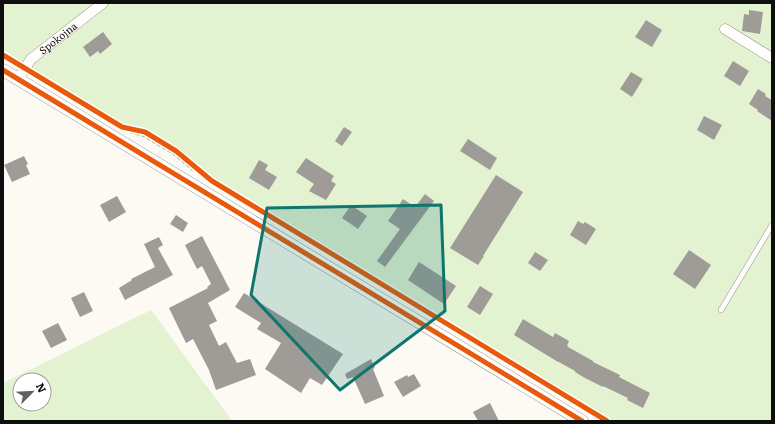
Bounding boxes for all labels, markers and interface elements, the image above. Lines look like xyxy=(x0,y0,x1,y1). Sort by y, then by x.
street label: Spokojna xyxy=(35,18,80,57)
north arrow xyxy=(12,372,52,412)
text: N xyxy=(33,380,51,395)

